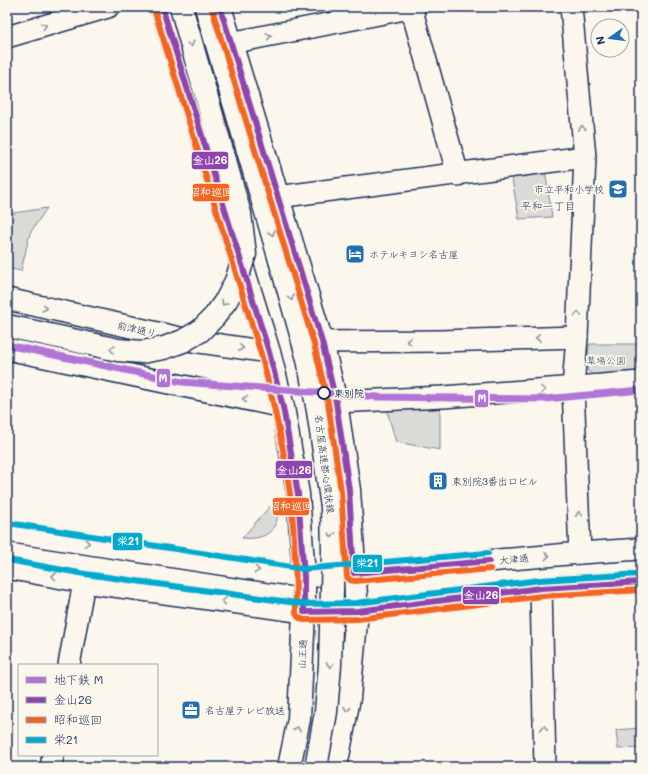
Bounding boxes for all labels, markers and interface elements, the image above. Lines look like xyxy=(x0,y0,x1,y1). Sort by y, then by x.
north arrow xyxy=(590,18,630,58)
one-way arrow xyxy=(41,22,48,31)
one-way arrow xyxy=(265,32,272,40)
text: N xyxy=(592,35,608,46)
one-way arrow xyxy=(187,41,195,48)
one-way arrow xyxy=(578,125,587,131)
line badge: 金山26 xyxy=(191,151,229,170)
text: 金山26 xyxy=(193,152,228,167)
school or university icon: 市立平和小学校 xyxy=(607,178,629,200)
place label: 市立平和小学校 xyxy=(534,182,604,196)
line badge: 昭和巡回 xyxy=(192,183,230,202)
text: 昭和巡回 xyxy=(189,184,233,199)
district label: 平和一丁目 xyxy=(521,198,576,213)
one-way arrow xyxy=(267,229,276,236)
hotel icon: ホテルキヨシ名古屋 xyxy=(344,243,366,265)
place label: ホテルキヨシ名古屋 xyxy=(369,247,459,261)
one-way arrow xyxy=(286,294,295,301)
one-way arrow xyxy=(221,299,229,306)
one-way arrow xyxy=(42,303,48,311)
one-way arrow xyxy=(574,311,583,317)
street label: 前津通り xyxy=(116,318,158,340)
one-way arrow xyxy=(535,334,541,342)
one-way arrow xyxy=(406,337,412,346)
one-way arrow xyxy=(238,343,244,352)
one-way arrow xyxy=(109,345,115,353)
park label: 葉場公園 xyxy=(586,353,626,367)
line badge: M xyxy=(156,368,171,388)
text: M xyxy=(159,370,168,385)
marker: 東別院 xyxy=(317,386,331,400)
place label: 東別院 xyxy=(334,386,364,400)
one-way arrow xyxy=(539,386,546,395)
line badge: M xyxy=(474,389,489,408)
text: M xyxy=(478,390,487,405)
one-way arrow xyxy=(242,396,248,404)
street label: 名古屋高速都心環状線 xyxy=(312,414,338,514)
line badge: 金山26 xyxy=(275,460,313,479)
text: 金山26 xyxy=(277,462,312,477)
building icon: 東別院3番出口ビル xyxy=(427,470,449,492)
place label: 東別院3番出口ビル xyxy=(452,474,538,488)
line badge: 昭和巡回 xyxy=(272,497,310,516)
text: 昭和巡回 xyxy=(269,498,313,513)
one-way arrow xyxy=(574,511,583,517)
line badge: 栄21 xyxy=(112,532,143,551)
one-way arrow xyxy=(328,532,337,538)
text: 栄21 xyxy=(117,533,139,548)
one-way arrow xyxy=(84,538,90,547)
street label: 大津通 xyxy=(498,551,530,567)
one-way arrow xyxy=(544,551,550,560)
line badge: 栄21 xyxy=(352,554,383,573)
text: 栄21 xyxy=(356,555,378,570)
one-way arrow xyxy=(254,565,260,574)
one-way arrow xyxy=(51,573,57,581)
line badge: 金山26 xyxy=(462,586,500,605)
text: 金山26 xyxy=(464,587,499,602)
one-way arrow xyxy=(221,597,227,606)
street label: 山王通 xyxy=(294,639,310,669)
one-way arrow xyxy=(325,662,334,668)
legend xyxy=(18,664,158,756)
text: 地下鉄 M xyxy=(54,671,103,687)
text: 金山26 xyxy=(54,691,92,707)
office icon: 名古屋テレビ放送 xyxy=(180,699,202,721)
place label: 名古屋テレビ放送 xyxy=(205,703,285,717)
one-way arrow xyxy=(344,706,352,712)
text: 昭和巡回 xyxy=(54,711,102,727)
one-way arrow xyxy=(540,725,549,731)
one-way arrow xyxy=(292,726,301,732)
text: 栄21 xyxy=(54,731,78,747)

